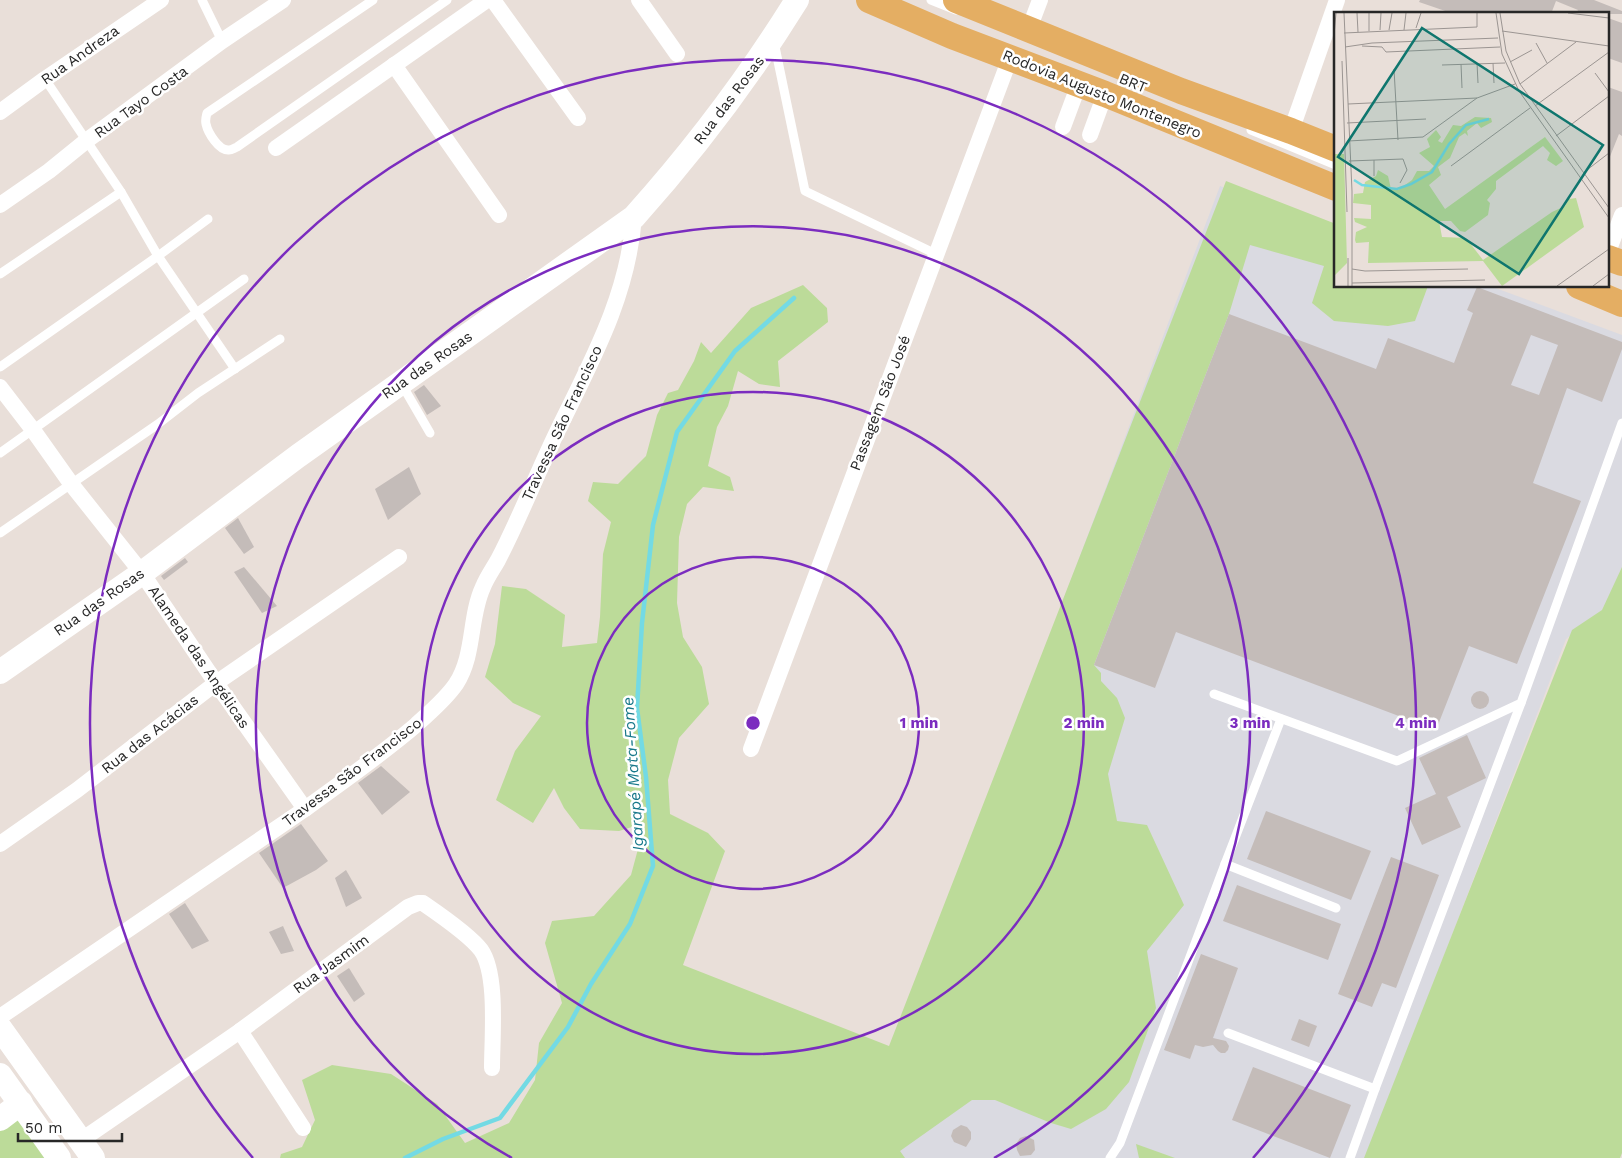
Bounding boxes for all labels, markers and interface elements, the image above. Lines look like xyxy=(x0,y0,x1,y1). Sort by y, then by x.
inset map xyxy=(1334,12,1610,288)
street label: Rua Andreza xyxy=(37,21,123,89)
street label: Rodovia Augusto Montenegro xyxy=(1000,46,1204,142)
street label: Rua das Rosas xyxy=(690,52,768,148)
street label: Rua Tayo Costa xyxy=(91,62,192,142)
street label: BRT xyxy=(1116,69,1150,97)
street label: Rua das Rosas xyxy=(378,327,476,403)
street label: Passagem São José xyxy=(846,333,914,473)
street label: Travessa São Francisco xyxy=(518,342,606,504)
street label: Rua das Rosas xyxy=(50,564,148,640)
street label: Alameda das Angélicas xyxy=(145,582,254,732)
street label: Rua das Acácias xyxy=(98,691,202,777)
water label: Igarapé Mata-Fome xyxy=(618,696,648,852)
street label: Travessa São Francisco xyxy=(279,714,425,830)
centre of rings xyxy=(744,714,762,732)
text: 1 min xyxy=(900,714,938,732)
text: 2 min xyxy=(1063,714,1105,732)
text: 3 min xyxy=(1230,714,1270,732)
text: 4 min xyxy=(1395,714,1437,732)
street label: Rua Jasmim xyxy=(290,931,372,997)
scale bar xyxy=(18,1110,121,1142)
text: 50 m xyxy=(25,1119,62,1137)

